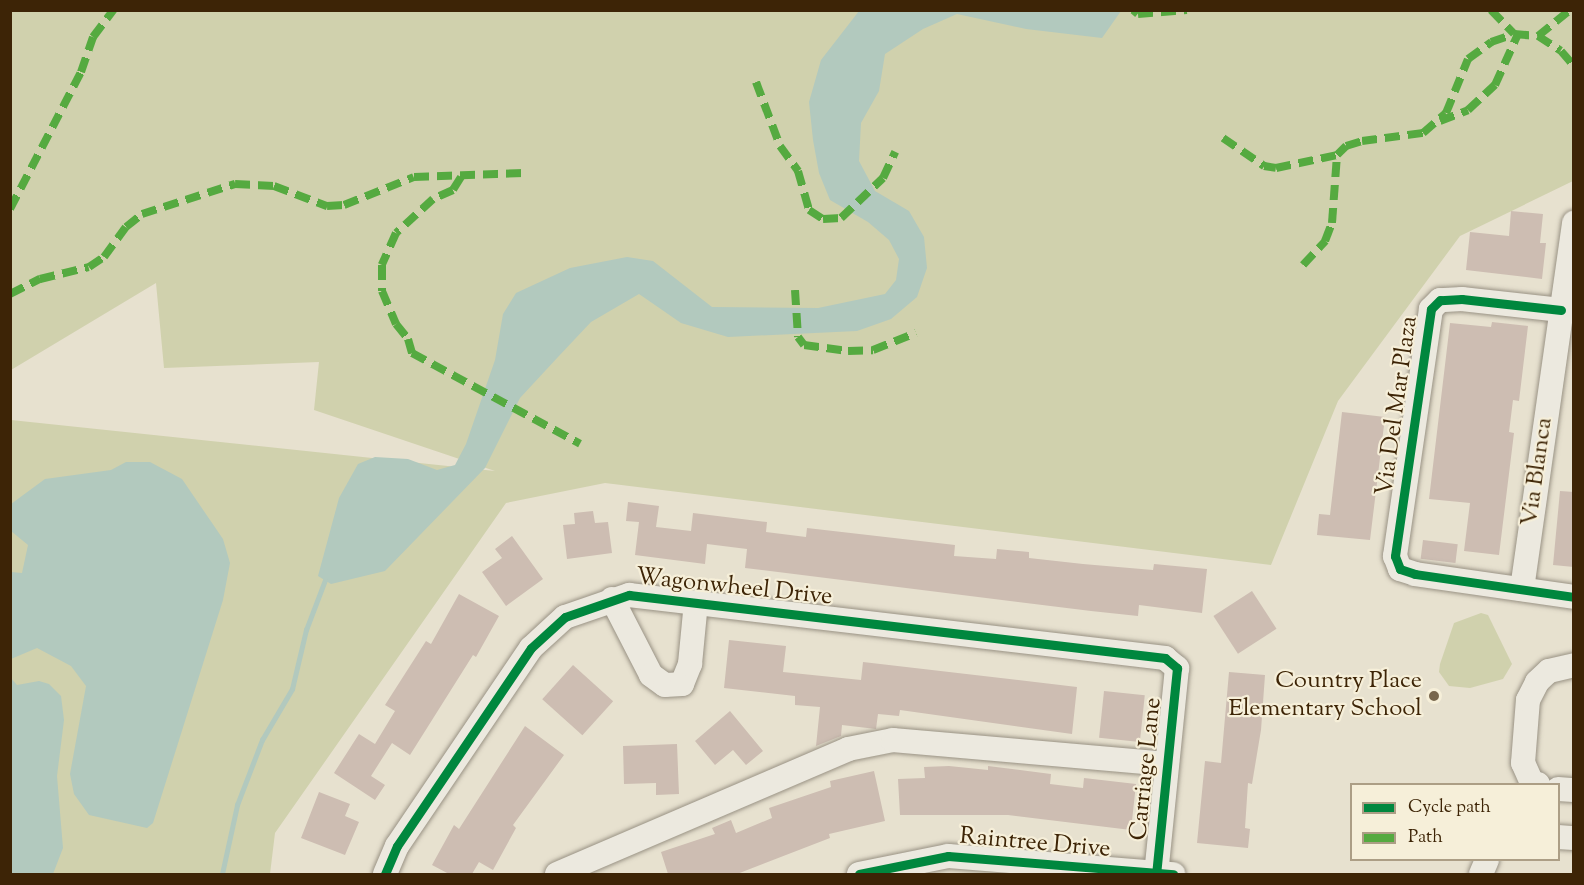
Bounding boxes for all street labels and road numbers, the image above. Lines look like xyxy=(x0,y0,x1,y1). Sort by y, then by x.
street label: Via Del Mar Plaza xyxy=(1371,314,1425,498)
street label: Via Blanca xyxy=(1516,416,1560,528)
street label: Wagonwheel Drive xyxy=(634,563,834,613)
street label: Carriage Lane xyxy=(1125,696,1169,842)
street label: Raintree Drive xyxy=(958,823,1112,865)

